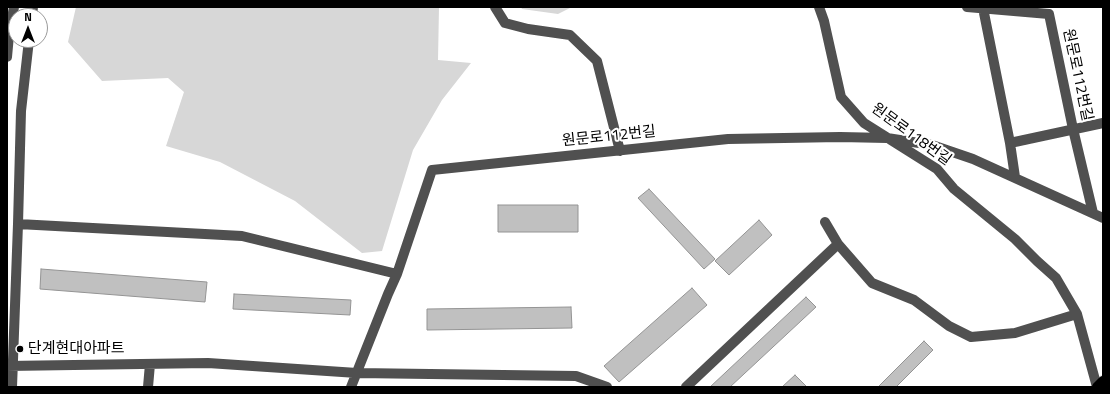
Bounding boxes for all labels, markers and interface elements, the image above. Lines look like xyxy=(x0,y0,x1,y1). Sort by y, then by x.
north arrow xyxy=(8,8,48,48)
text: N xyxy=(24,9,32,25)
street label: 원문로112번길 xyxy=(1058,27,1096,123)
street label: 원문로118번길 xyxy=(868,100,954,170)
street label: 원문로112번길 xyxy=(561,123,657,151)
place label: 단계현대아파트 xyxy=(28,340,125,358)
marker: 단계현대아파트 xyxy=(15,344,25,354)

